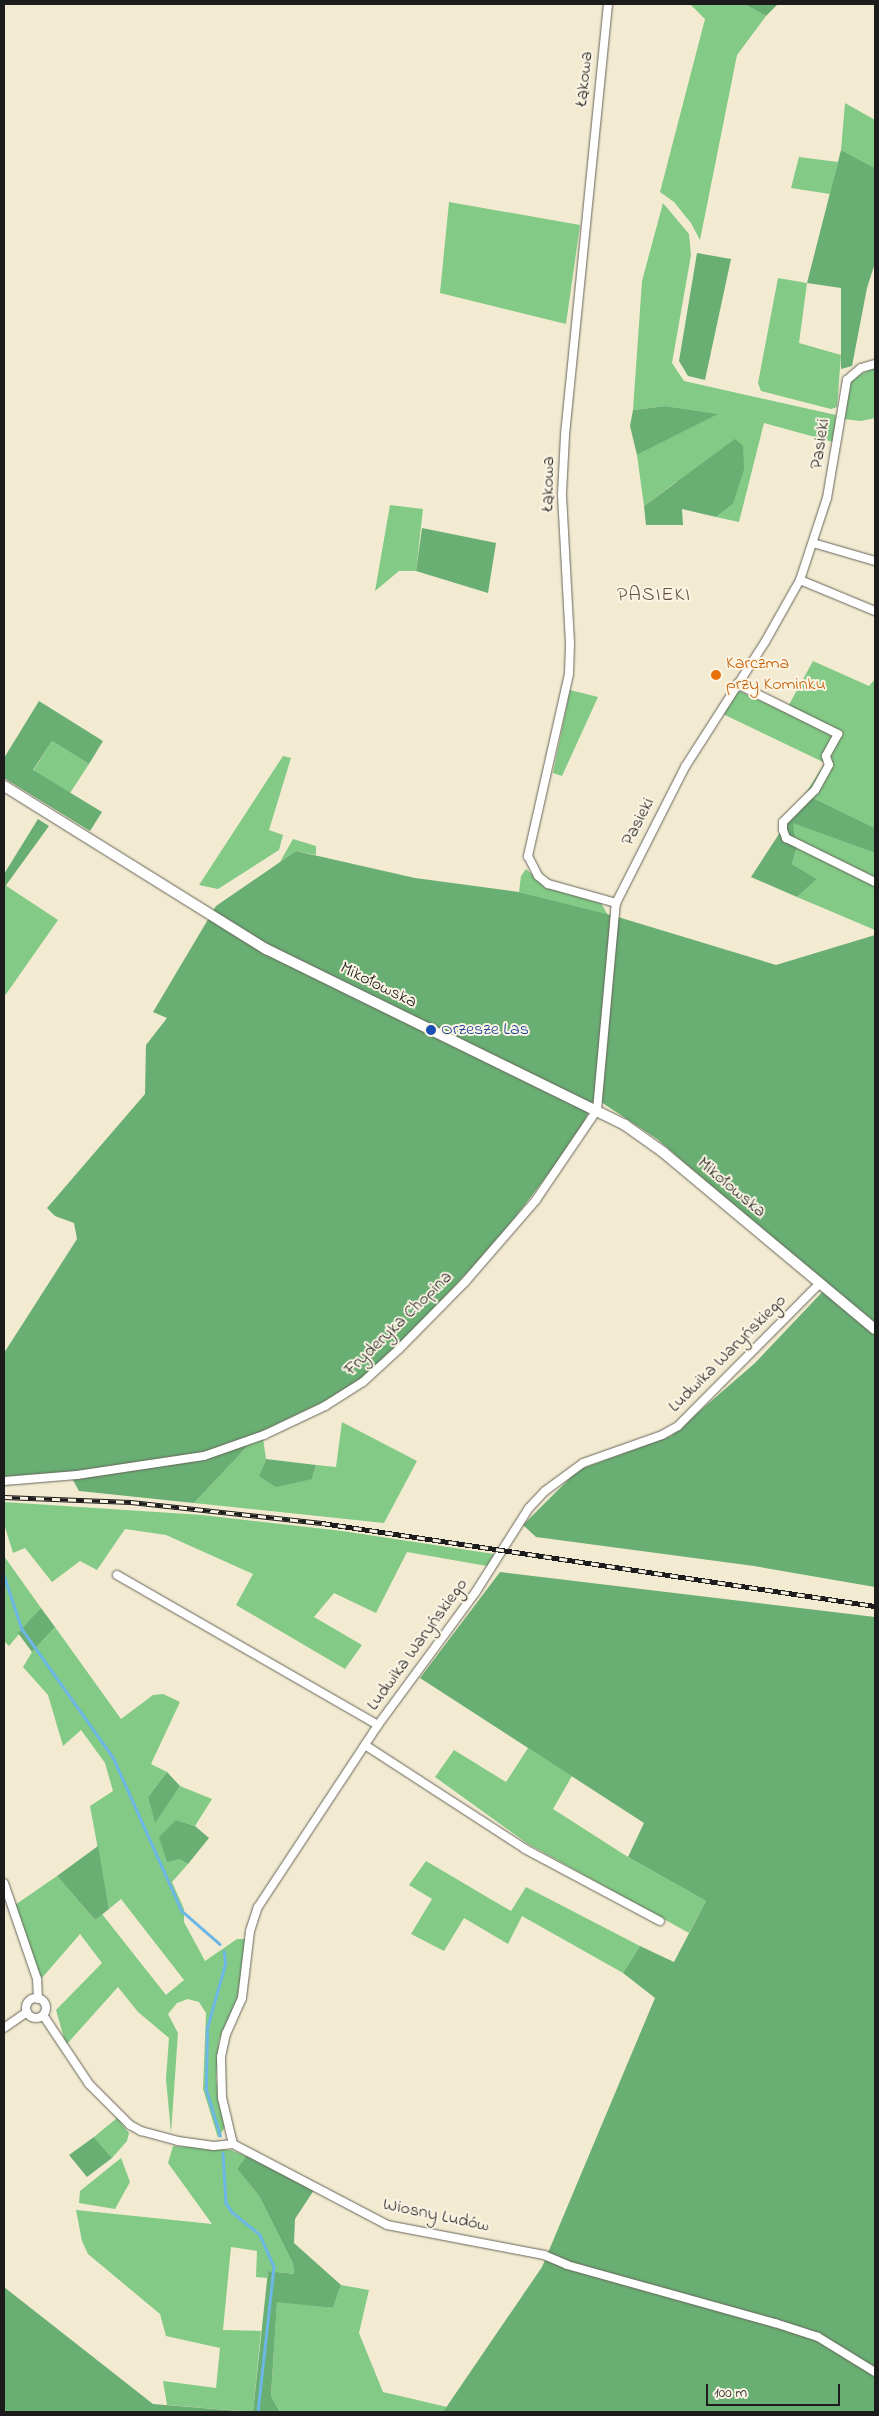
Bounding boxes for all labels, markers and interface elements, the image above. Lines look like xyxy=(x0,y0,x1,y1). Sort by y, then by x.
street label: Łąkowa xyxy=(571,50,599,108)
street label: Pasieki xyxy=(807,417,835,471)
street label: Łąkowa xyxy=(538,456,560,512)
district label: PASIEKI xyxy=(616,583,692,607)
place label: Karczma przy Kominku xyxy=(726,654,826,696)
marker: Karczma przy Kominku xyxy=(710,669,722,681)
street label: Pasieki xyxy=(618,795,660,849)
street label: Mikołowska xyxy=(336,958,420,1014)
place label: Orzesze Las xyxy=(441,1019,529,1041)
marker: Orzesze Las xyxy=(425,1024,437,1036)
street label: Mikołowska xyxy=(692,1153,770,1223)
street label: Fryderyka Chopina xyxy=(341,1267,457,1381)
street label: Ludwika Waryńskiego xyxy=(664,1290,792,1418)
street label: Ludwika Waryńskiego xyxy=(363,1575,473,1715)
street label: Wiosny Ludów xyxy=(381,2194,491,2238)
scale bar xyxy=(709,2374,843,2406)
text: 100 m xyxy=(714,2382,747,2404)

